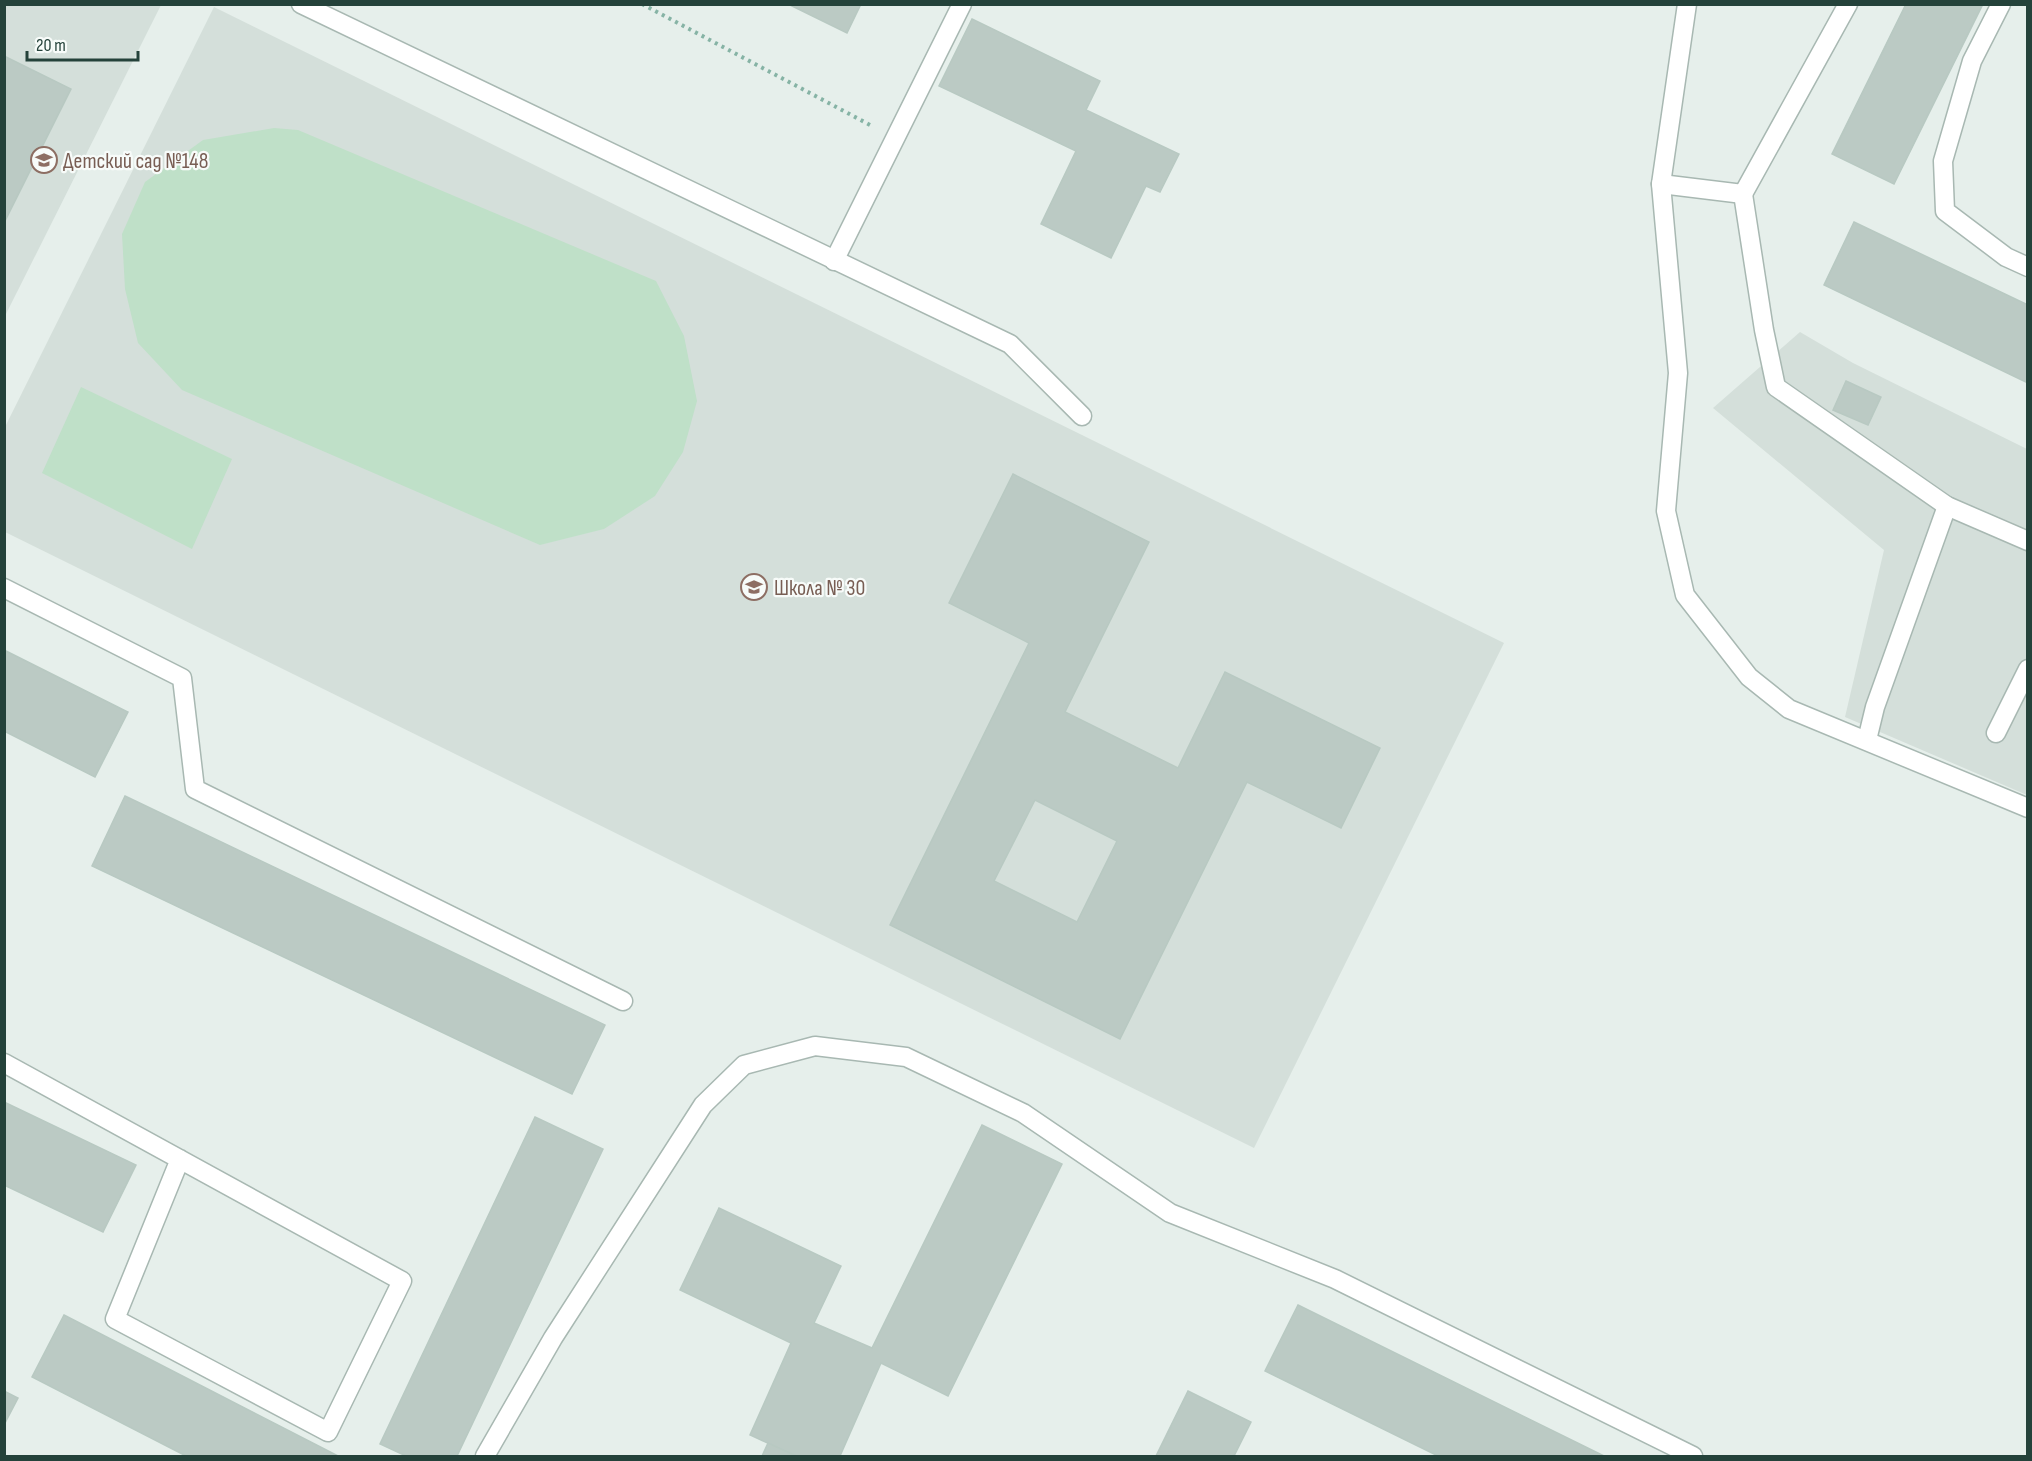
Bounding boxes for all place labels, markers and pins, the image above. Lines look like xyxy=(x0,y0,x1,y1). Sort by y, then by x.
school or university icon: Детский сад №148 xyxy=(29,145,59,175)
place label: Детский сад №148 xyxy=(63,148,208,175)
school or university icon: Школа № 30 xyxy=(739,572,769,602)
place label: Школа № 30 xyxy=(774,575,865,602)

